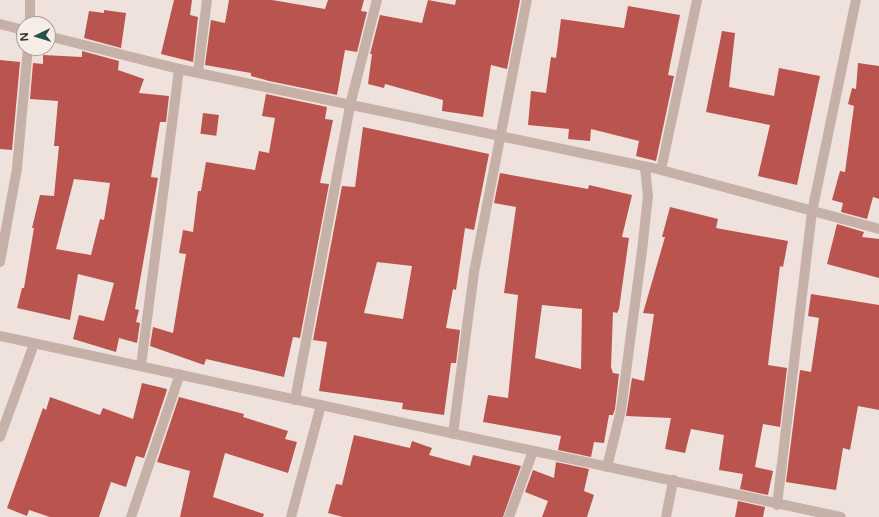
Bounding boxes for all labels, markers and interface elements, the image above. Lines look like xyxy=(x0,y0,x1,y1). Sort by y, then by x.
north arrow xyxy=(16,16,56,56)
text: N xyxy=(18,32,31,42)

